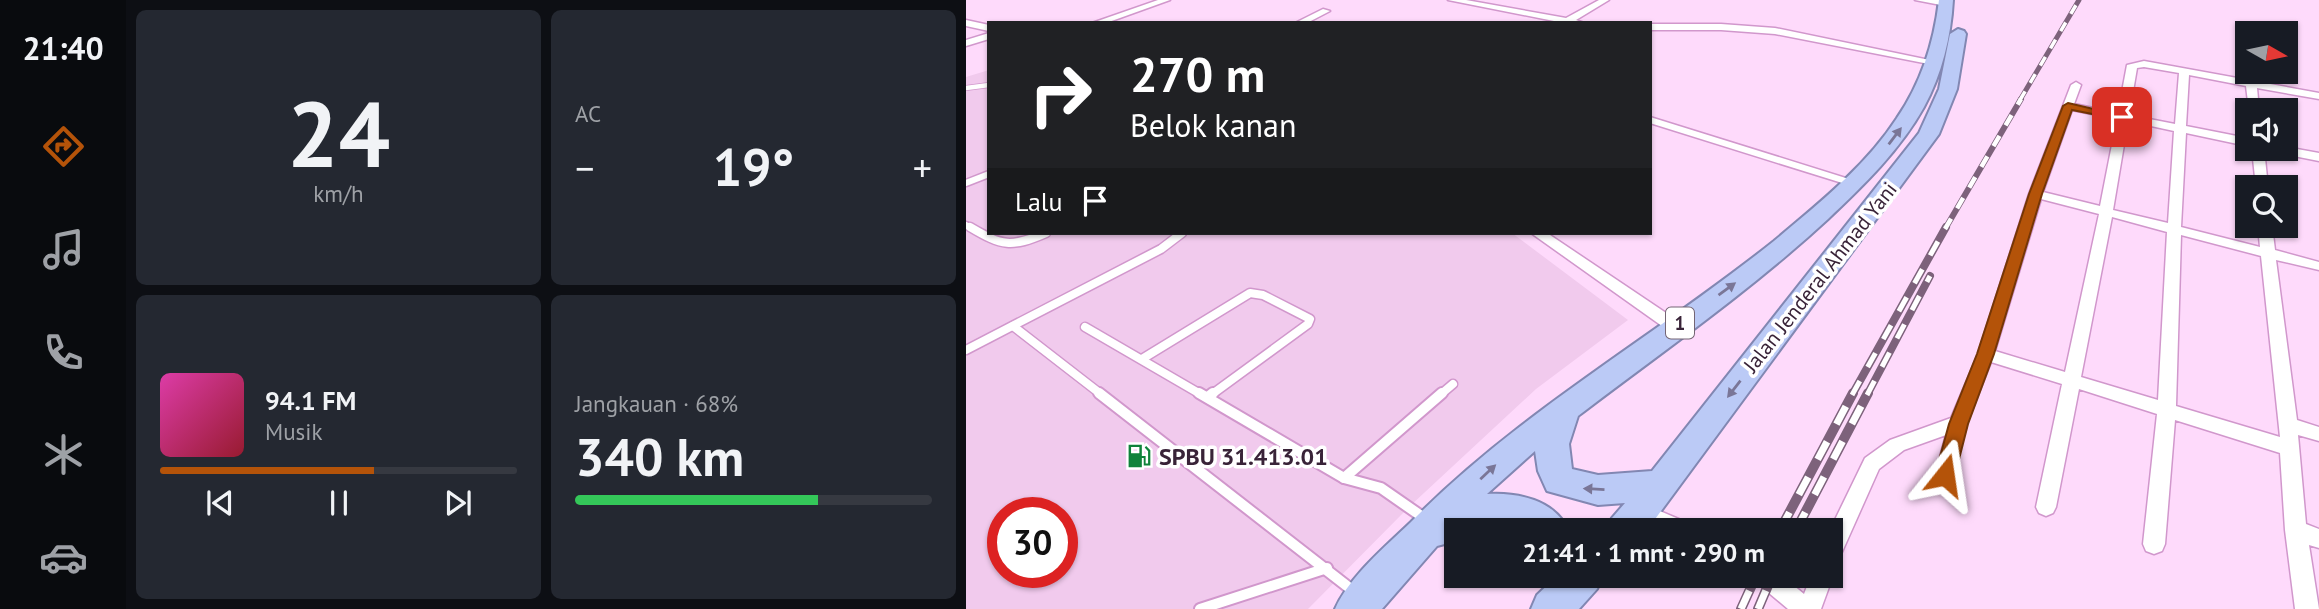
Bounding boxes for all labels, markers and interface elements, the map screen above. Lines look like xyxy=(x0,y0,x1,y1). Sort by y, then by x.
north arrow xyxy=(2235,21,2298,84)
map controls xyxy=(2235,21,2298,238)
text: 21:40 xyxy=(22,27,104,69)
text: 270 m xyxy=(1130,42,1265,106)
icon: right xyxy=(1015,49,1106,140)
text: 24 xyxy=(287,74,390,192)
pin xyxy=(2092,87,2152,147)
icon: arrive xyxy=(2103,98,2141,136)
button: sound xyxy=(2235,98,2298,161)
text: AC xyxy=(575,99,601,128)
text: Belok kanan xyxy=(1130,104,1296,146)
icon: directions xyxy=(39,122,88,171)
one-way arrow xyxy=(1887,127,1901,145)
text: 19° xyxy=(713,133,794,200)
text: − xyxy=(575,143,594,192)
text: + xyxy=(913,143,932,192)
button: search xyxy=(2235,175,2298,238)
street label: Jalan Jenderal Ahmad Yani xyxy=(1737,176,1903,378)
text: km/h xyxy=(313,179,364,208)
icon: arrive xyxy=(1076,182,1114,220)
text: Lalu xyxy=(1015,185,1062,218)
icon: music xyxy=(39,225,88,274)
one-way arrow xyxy=(1718,282,1736,296)
road number: 1 xyxy=(1666,308,1694,338)
icon: phone xyxy=(39,328,88,377)
one-way arrow xyxy=(1726,379,1741,397)
text: 94.1 FM xyxy=(265,384,356,417)
text: Jangkauan · 68% xyxy=(575,389,738,418)
text: Musik xyxy=(265,417,322,446)
text: 340 km xyxy=(575,423,744,490)
icon: climate xyxy=(39,430,88,479)
position arrow xyxy=(1908,438,1982,512)
place label: SPBU 31.413.01 xyxy=(1159,441,1328,472)
fuel station icon: SPBU 31.413.01 xyxy=(1125,442,1153,470)
one-way arrow xyxy=(1479,464,1496,480)
one-way arrow xyxy=(1583,483,1605,494)
icon: previous xyxy=(201,484,239,522)
icon: pause xyxy=(320,484,358,522)
icon: next xyxy=(439,484,477,522)
speed limit sign: 30 xyxy=(987,497,1078,588)
icon: car xyxy=(39,533,88,582)
text: 21:41 · 1 mnt · 290 m xyxy=(1522,536,1765,569)

